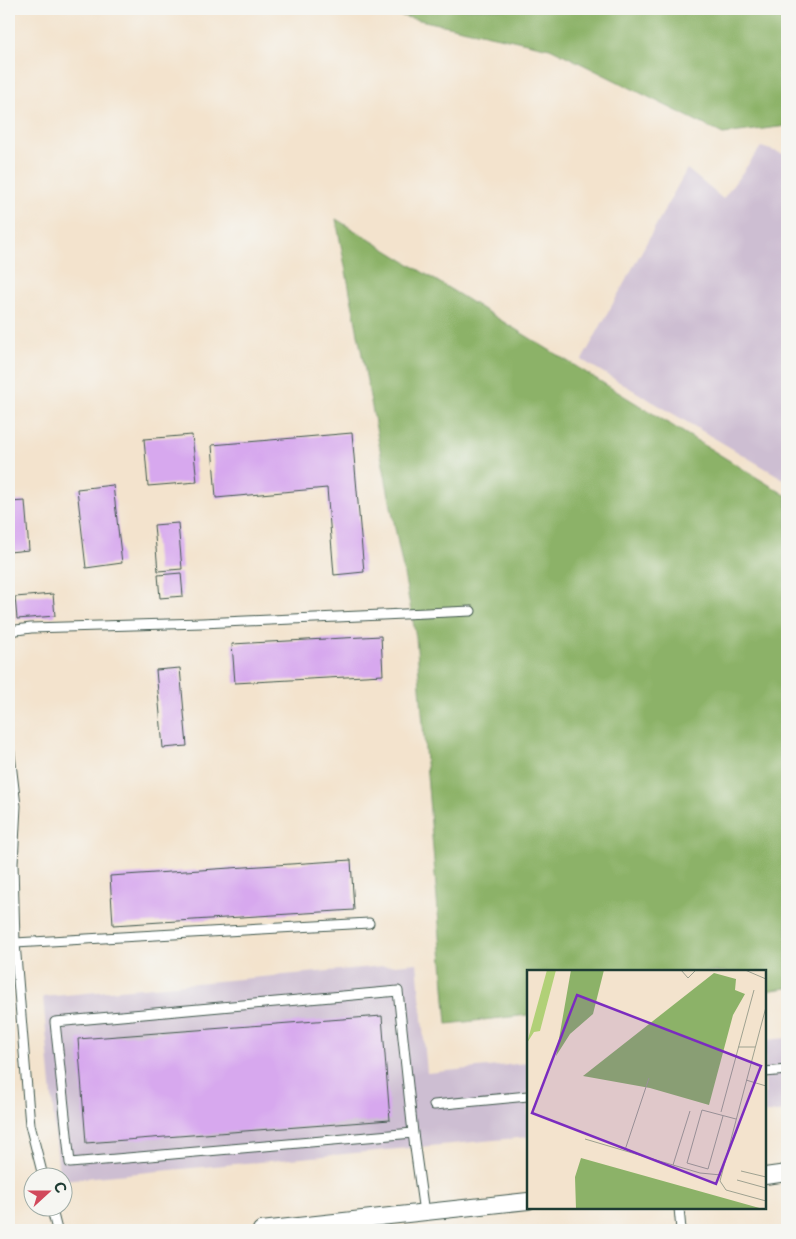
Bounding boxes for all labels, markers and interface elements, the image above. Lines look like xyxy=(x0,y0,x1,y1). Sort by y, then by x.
inset map xyxy=(527,970,766,1209)
north arrow xyxy=(22,1166,72,1216)
text: С xyxy=(49,1178,72,1196)

